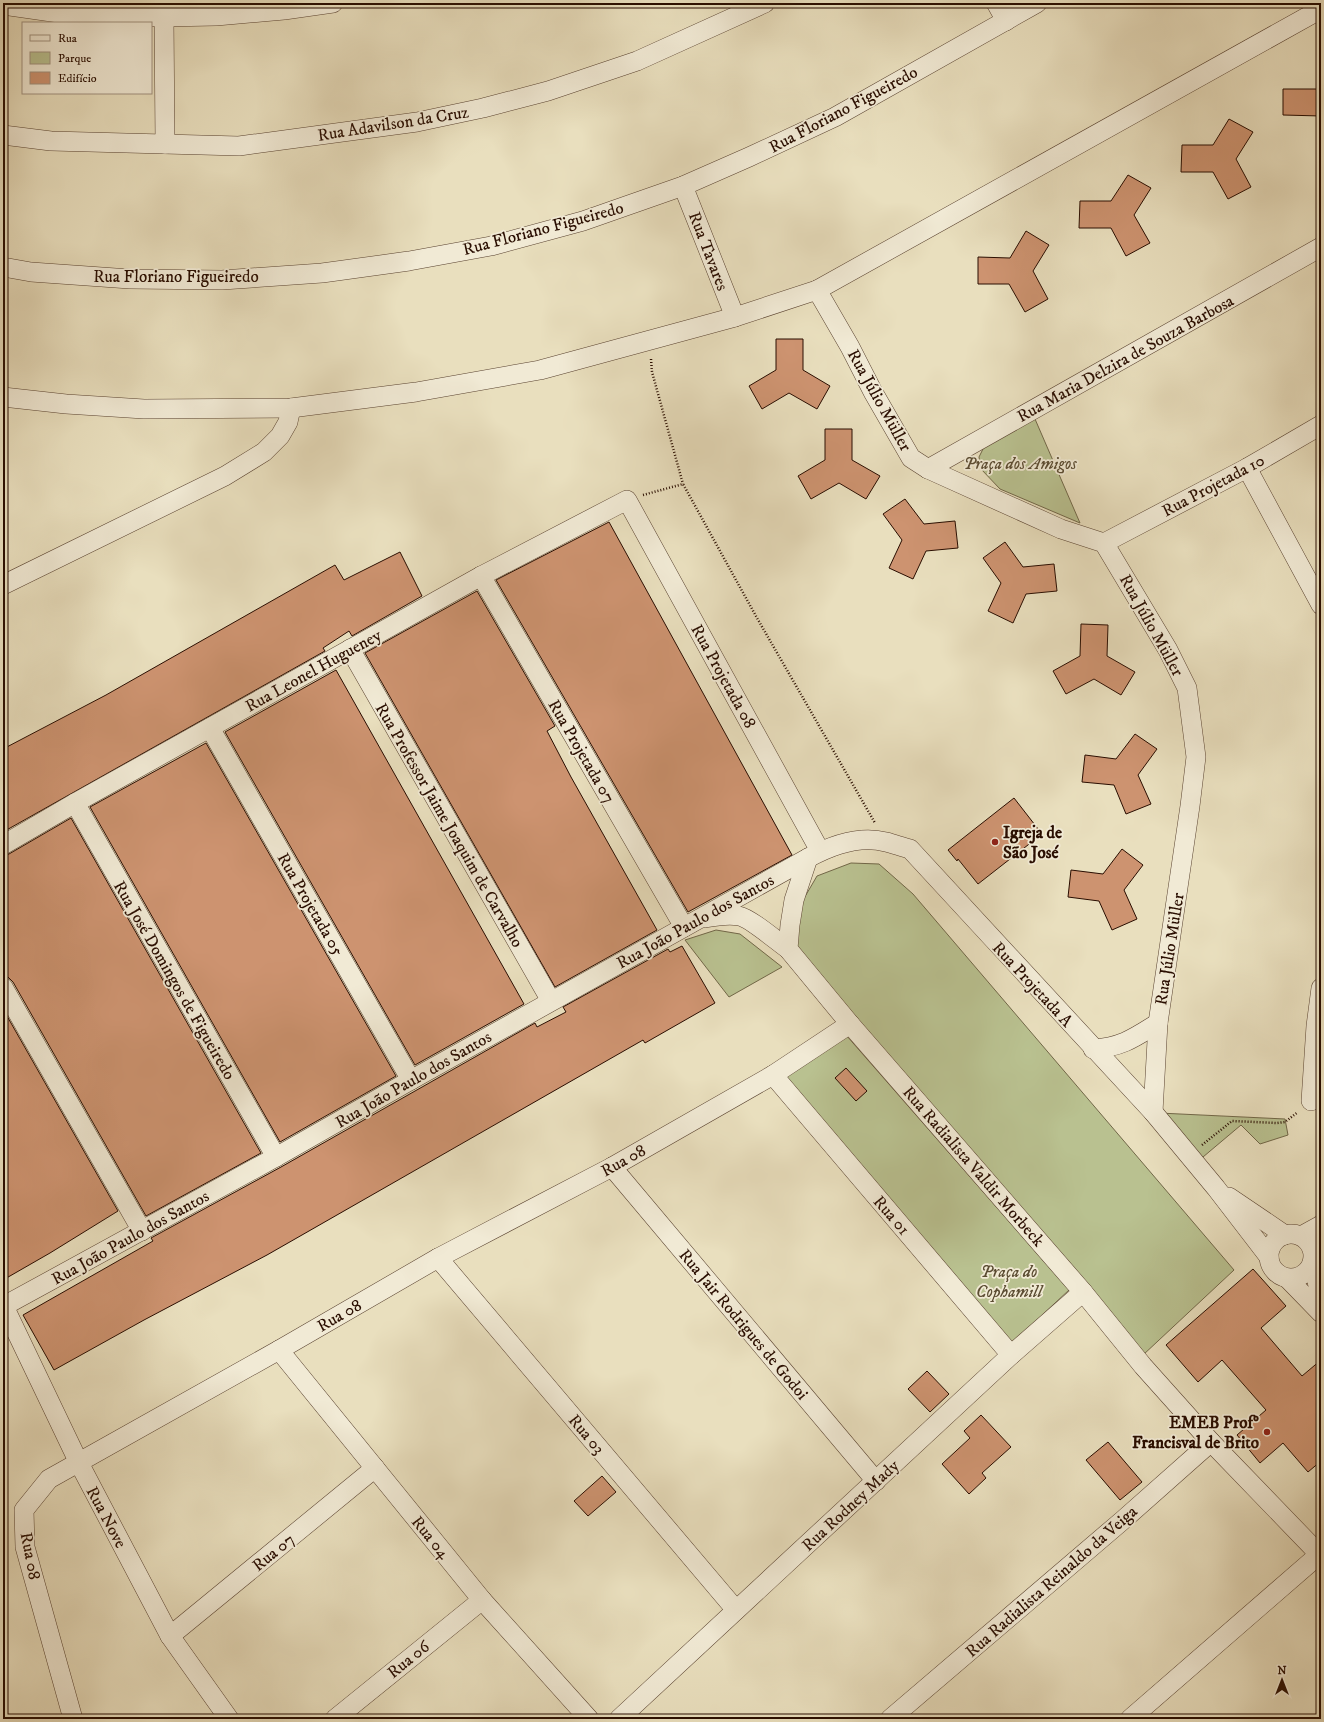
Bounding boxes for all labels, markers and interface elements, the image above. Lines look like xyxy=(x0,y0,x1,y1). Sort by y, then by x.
legend xyxy=(22,22,152,94)
text: Rua xyxy=(58,31,78,46)
text: Parque xyxy=(58,51,91,66)
street label: Rua Floriano Figueiredo xyxy=(765,61,922,158)
text: Edifício xyxy=(58,71,97,86)
street label: Rua Adavilson da Cruz xyxy=(316,101,471,147)
street label: Rua Floriano Figueiredo xyxy=(460,197,626,261)
street label: Rua Tavares xyxy=(683,209,733,294)
street label: Rua Floriano Figueiredo xyxy=(93,266,259,288)
street label: Rua Maria Delzira de Souza Barbosa xyxy=(1013,290,1239,428)
street label: Rua Júlio Müller xyxy=(842,346,917,456)
street label: Rua Projetada 10 xyxy=(1158,450,1269,522)
park label: Praça dos Amigos xyxy=(963,453,1077,475)
street label: Rua Júlio Müller xyxy=(1114,571,1189,681)
street label: Rua Projetada 08 xyxy=(685,621,761,732)
street label: Rua Leonel Hugueney xyxy=(242,624,386,717)
street label: Rua Projetada 07 xyxy=(543,696,620,807)
street label: Rua Professor Jaime Joaquim de Carvalho xyxy=(370,699,528,952)
place label: Igreja de São José xyxy=(1003,822,1062,864)
marker: Igreja de São José xyxy=(990,837,1000,847)
street label: Rua Projetada 05 xyxy=(272,849,349,961)
street label: Rua João Paulo dos Santos xyxy=(613,869,778,974)
street label: Rua José Domingos de Figueiredo xyxy=(108,877,240,1084)
street label: Rua Júlio Müller xyxy=(1150,891,1190,1007)
street label: Rua Projetada A xyxy=(987,937,1078,1032)
street label: Rua João Paulo dos Santos xyxy=(331,1026,496,1134)
street label: Rua Radialista Valdir Morbeck xyxy=(897,1082,1049,1252)
street label: Rua 08 xyxy=(597,1140,650,1182)
street label: Rua João Paulo dos Santos xyxy=(48,1185,213,1290)
street label: Rua 01 xyxy=(868,1191,915,1240)
street label: Rua Jair Rodrigues de Godoi xyxy=(674,1245,813,1405)
park label: Praça do Cophamill xyxy=(976,1261,1044,1303)
street label: Rua 08 xyxy=(313,1294,366,1337)
street label: Rua 03 xyxy=(563,1410,609,1459)
place label: EMEB Profº Francisval de Brito xyxy=(1132,1412,1259,1454)
marker: EMEB Profº Francisval de Brito xyxy=(1262,1427,1272,1437)
street label: Rua Rodney Mady xyxy=(797,1454,905,1556)
street label: Rua Nove xyxy=(81,1483,131,1552)
street label: Rua Radialista Reinaldo da Veiga xyxy=(961,1500,1143,1663)
street label: Rua 04 xyxy=(406,1512,455,1565)
street label: Rua 07 xyxy=(248,1529,299,1577)
street label: Rua 08 xyxy=(15,1531,45,1582)
street label: Rua 06 xyxy=(383,1635,435,1684)
north arrow xyxy=(1262,1660,1302,1700)
text: N xyxy=(1277,1664,1287,1678)

